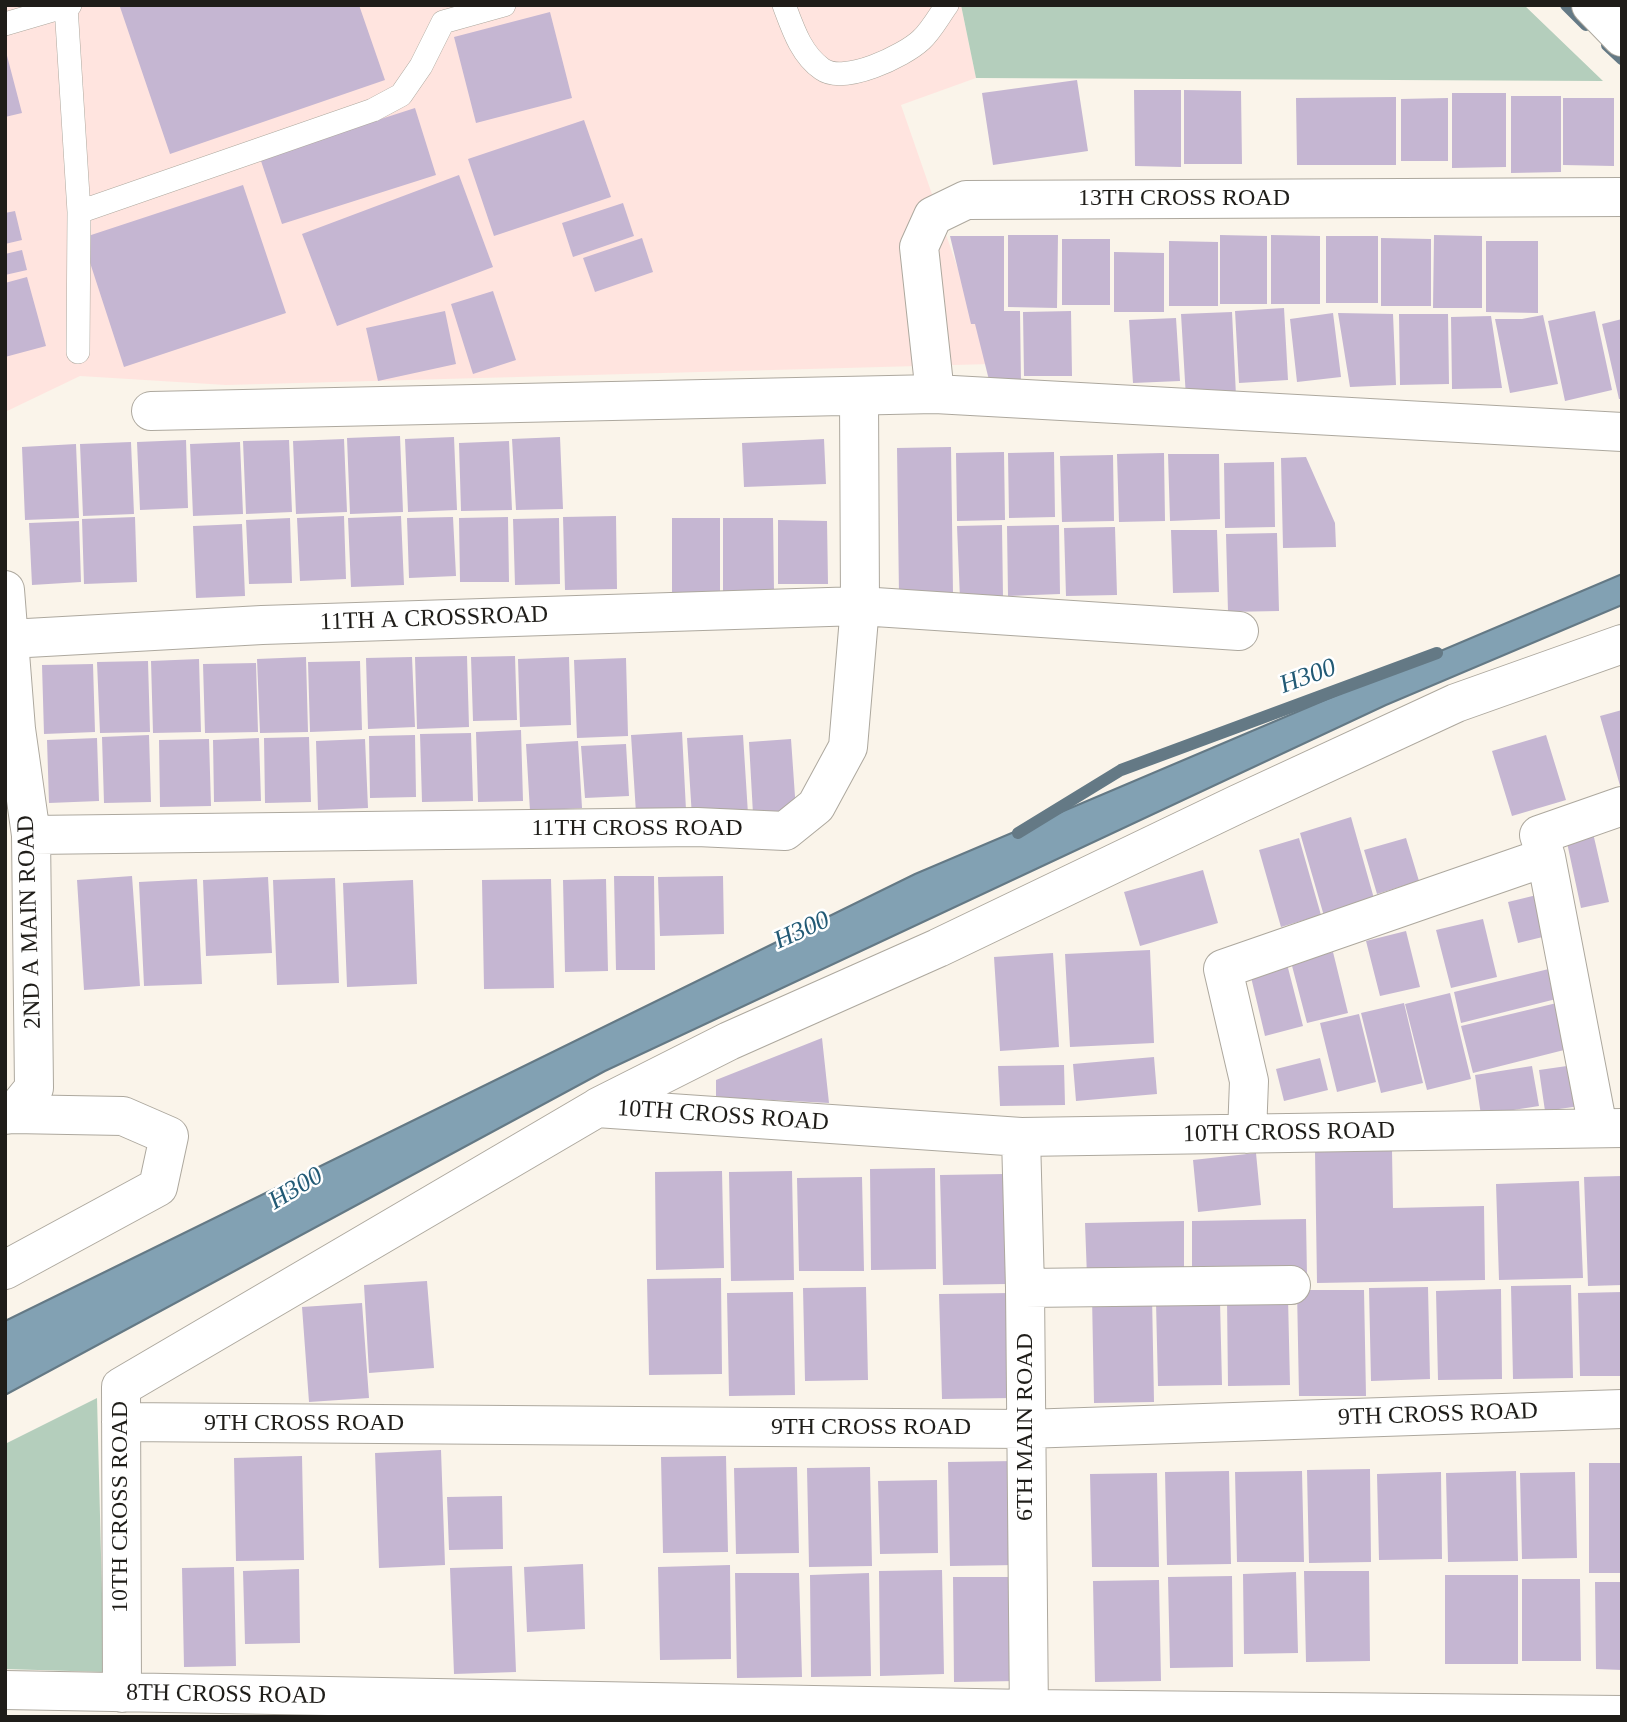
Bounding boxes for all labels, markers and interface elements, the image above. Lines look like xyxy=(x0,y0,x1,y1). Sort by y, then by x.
street label: 13TH CROSS ROAD xyxy=(1078,185,1290,213)
street label: 11TH A CROSSROAD xyxy=(319,601,549,637)
water label: H300 xyxy=(1276,652,1340,702)
street label: 2ND A MAIN ROAD xyxy=(12,815,48,1029)
street label: 11TH CROSS ROAD xyxy=(531,815,743,843)
water label: H300 xyxy=(769,905,835,957)
street label: 10TH CROSS ROAD xyxy=(616,1094,830,1138)
street label: 10TH CROSS ROAD xyxy=(1183,1117,1395,1149)
water label: H300 xyxy=(263,1161,329,1217)
street label: 6TH MAIN ROAD xyxy=(1012,1333,1040,1521)
street label: 9TH CROSS ROAD xyxy=(1338,1397,1538,1433)
street label: 10TH CROSS ROAD xyxy=(107,1401,135,1613)
street label: 9TH CROSS ROAD xyxy=(204,1410,404,1438)
street label: 9TH CROSS ROAD xyxy=(771,1414,971,1442)
street label: 8TH CROSS ROAD xyxy=(126,1679,326,1711)

